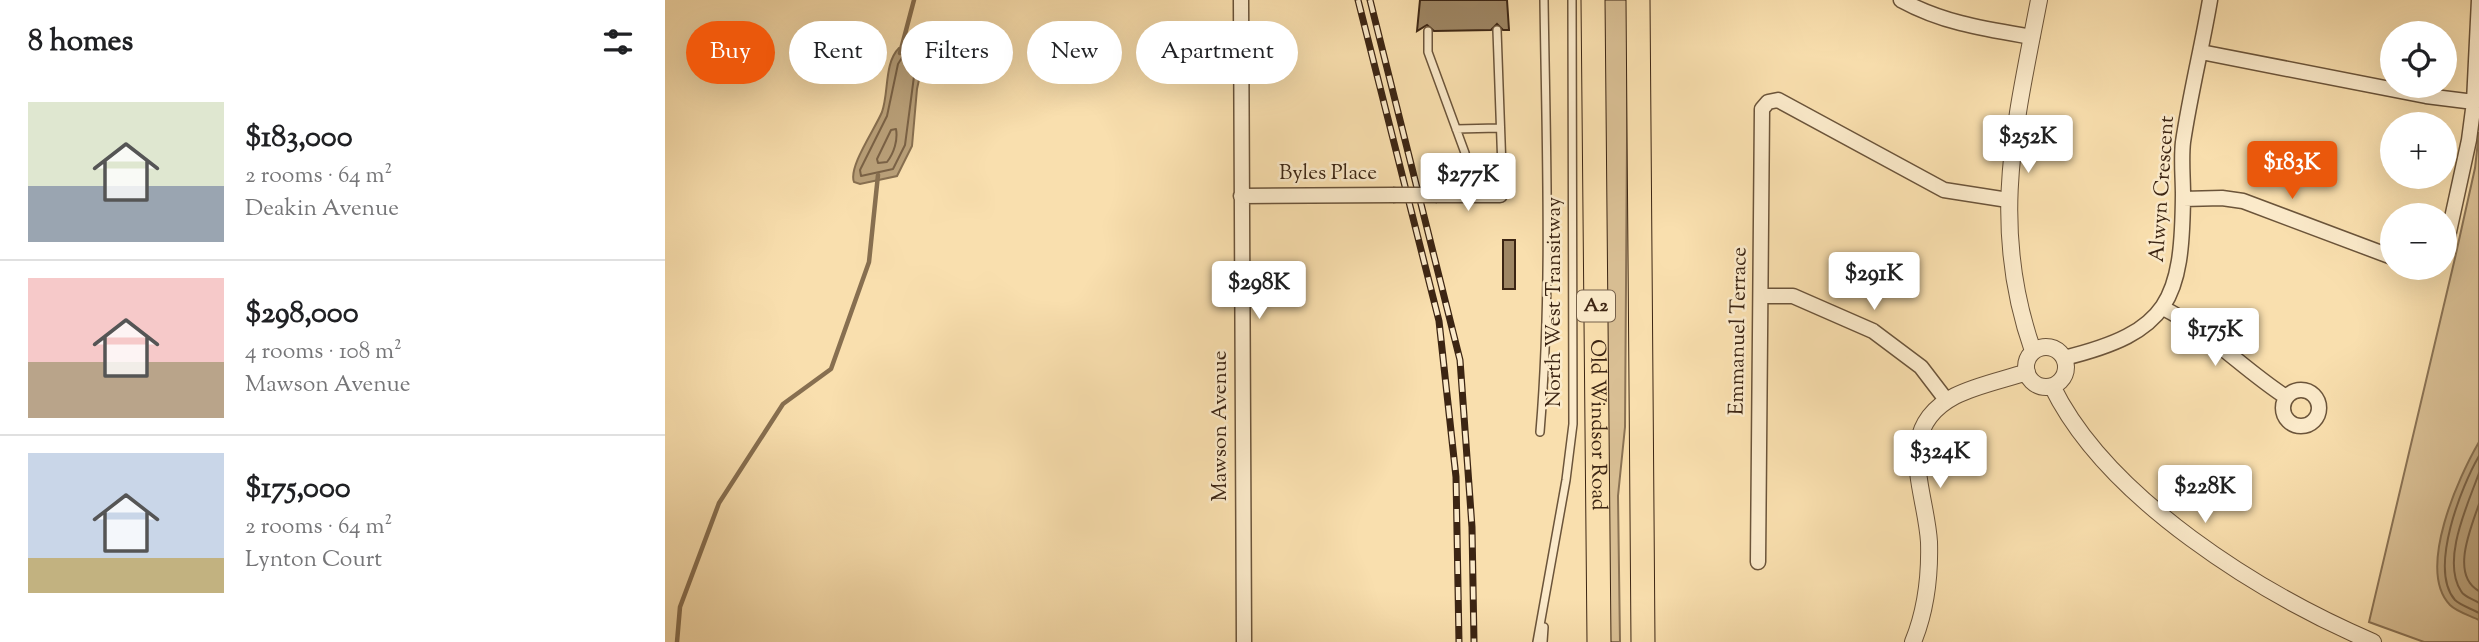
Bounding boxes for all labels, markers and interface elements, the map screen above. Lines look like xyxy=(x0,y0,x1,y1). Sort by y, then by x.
text: 8 homes xyxy=(28,21,133,64)
chip: Buy xyxy=(686,21,775,84)
chip: Rent xyxy=(789,21,887,84)
chip: Filters xyxy=(901,21,1013,84)
chip: New xyxy=(1027,21,1122,84)
chip: Apartment xyxy=(1136,21,1298,84)
map controls xyxy=(2380,21,2457,280)
button: locate xyxy=(2380,21,2457,98)
icon: filters xyxy=(599,23,637,61)
button: + xyxy=(2380,112,2457,189)
street label: Alwyn Crescent xyxy=(2143,115,2183,263)
pin: $252K xyxy=(1979,116,2077,175)
text: $183,000 xyxy=(245,117,353,160)
text: $252K xyxy=(1999,121,2057,154)
icon: home xyxy=(84,130,168,214)
pin: $183K xyxy=(2243,142,2341,201)
text: $183K xyxy=(2263,147,2321,180)
pin: $277K xyxy=(1419,154,1517,213)
street label: Byles Place xyxy=(1279,159,1377,189)
text: $277K xyxy=(1437,159,1499,192)
text: 2 rooms · 64 m² xyxy=(245,160,392,193)
text: Deakin Avenue xyxy=(245,193,399,226)
street label: North West Transitway xyxy=(1540,196,1570,407)
button: − xyxy=(2380,203,2457,280)
street label: Emmanuel Terrace xyxy=(1723,246,1755,416)
pin: $291K xyxy=(1825,252,1923,312)
text: $291K xyxy=(1845,258,1903,291)
pin: $298K xyxy=(1210,262,1308,321)
text: $298K xyxy=(1228,267,1290,300)
road number: A2 xyxy=(1577,290,1615,322)
text: $298,000 xyxy=(245,293,359,336)
icon: home xyxy=(84,306,168,390)
pin: $175K xyxy=(2166,308,2264,368)
text: $175K xyxy=(2187,314,2243,347)
text: 4 rooms · 108 m² xyxy=(245,336,402,369)
street label: Old Windsor Road xyxy=(1581,339,1613,511)
street label: Mawson Avenue xyxy=(1206,350,1236,502)
text: Mawson Avenue xyxy=(245,369,411,402)
pin: $324K xyxy=(1891,430,1989,490)
text: $324K xyxy=(1910,436,1970,469)
pin: $228K xyxy=(2156,466,2254,525)
text: $175,000 xyxy=(245,468,351,511)
text: $228K xyxy=(2174,471,2236,504)
icon: home xyxy=(84,481,168,565)
text: 2 rooms · 64 m² xyxy=(245,511,392,544)
text: Lynton Court xyxy=(245,544,382,577)

